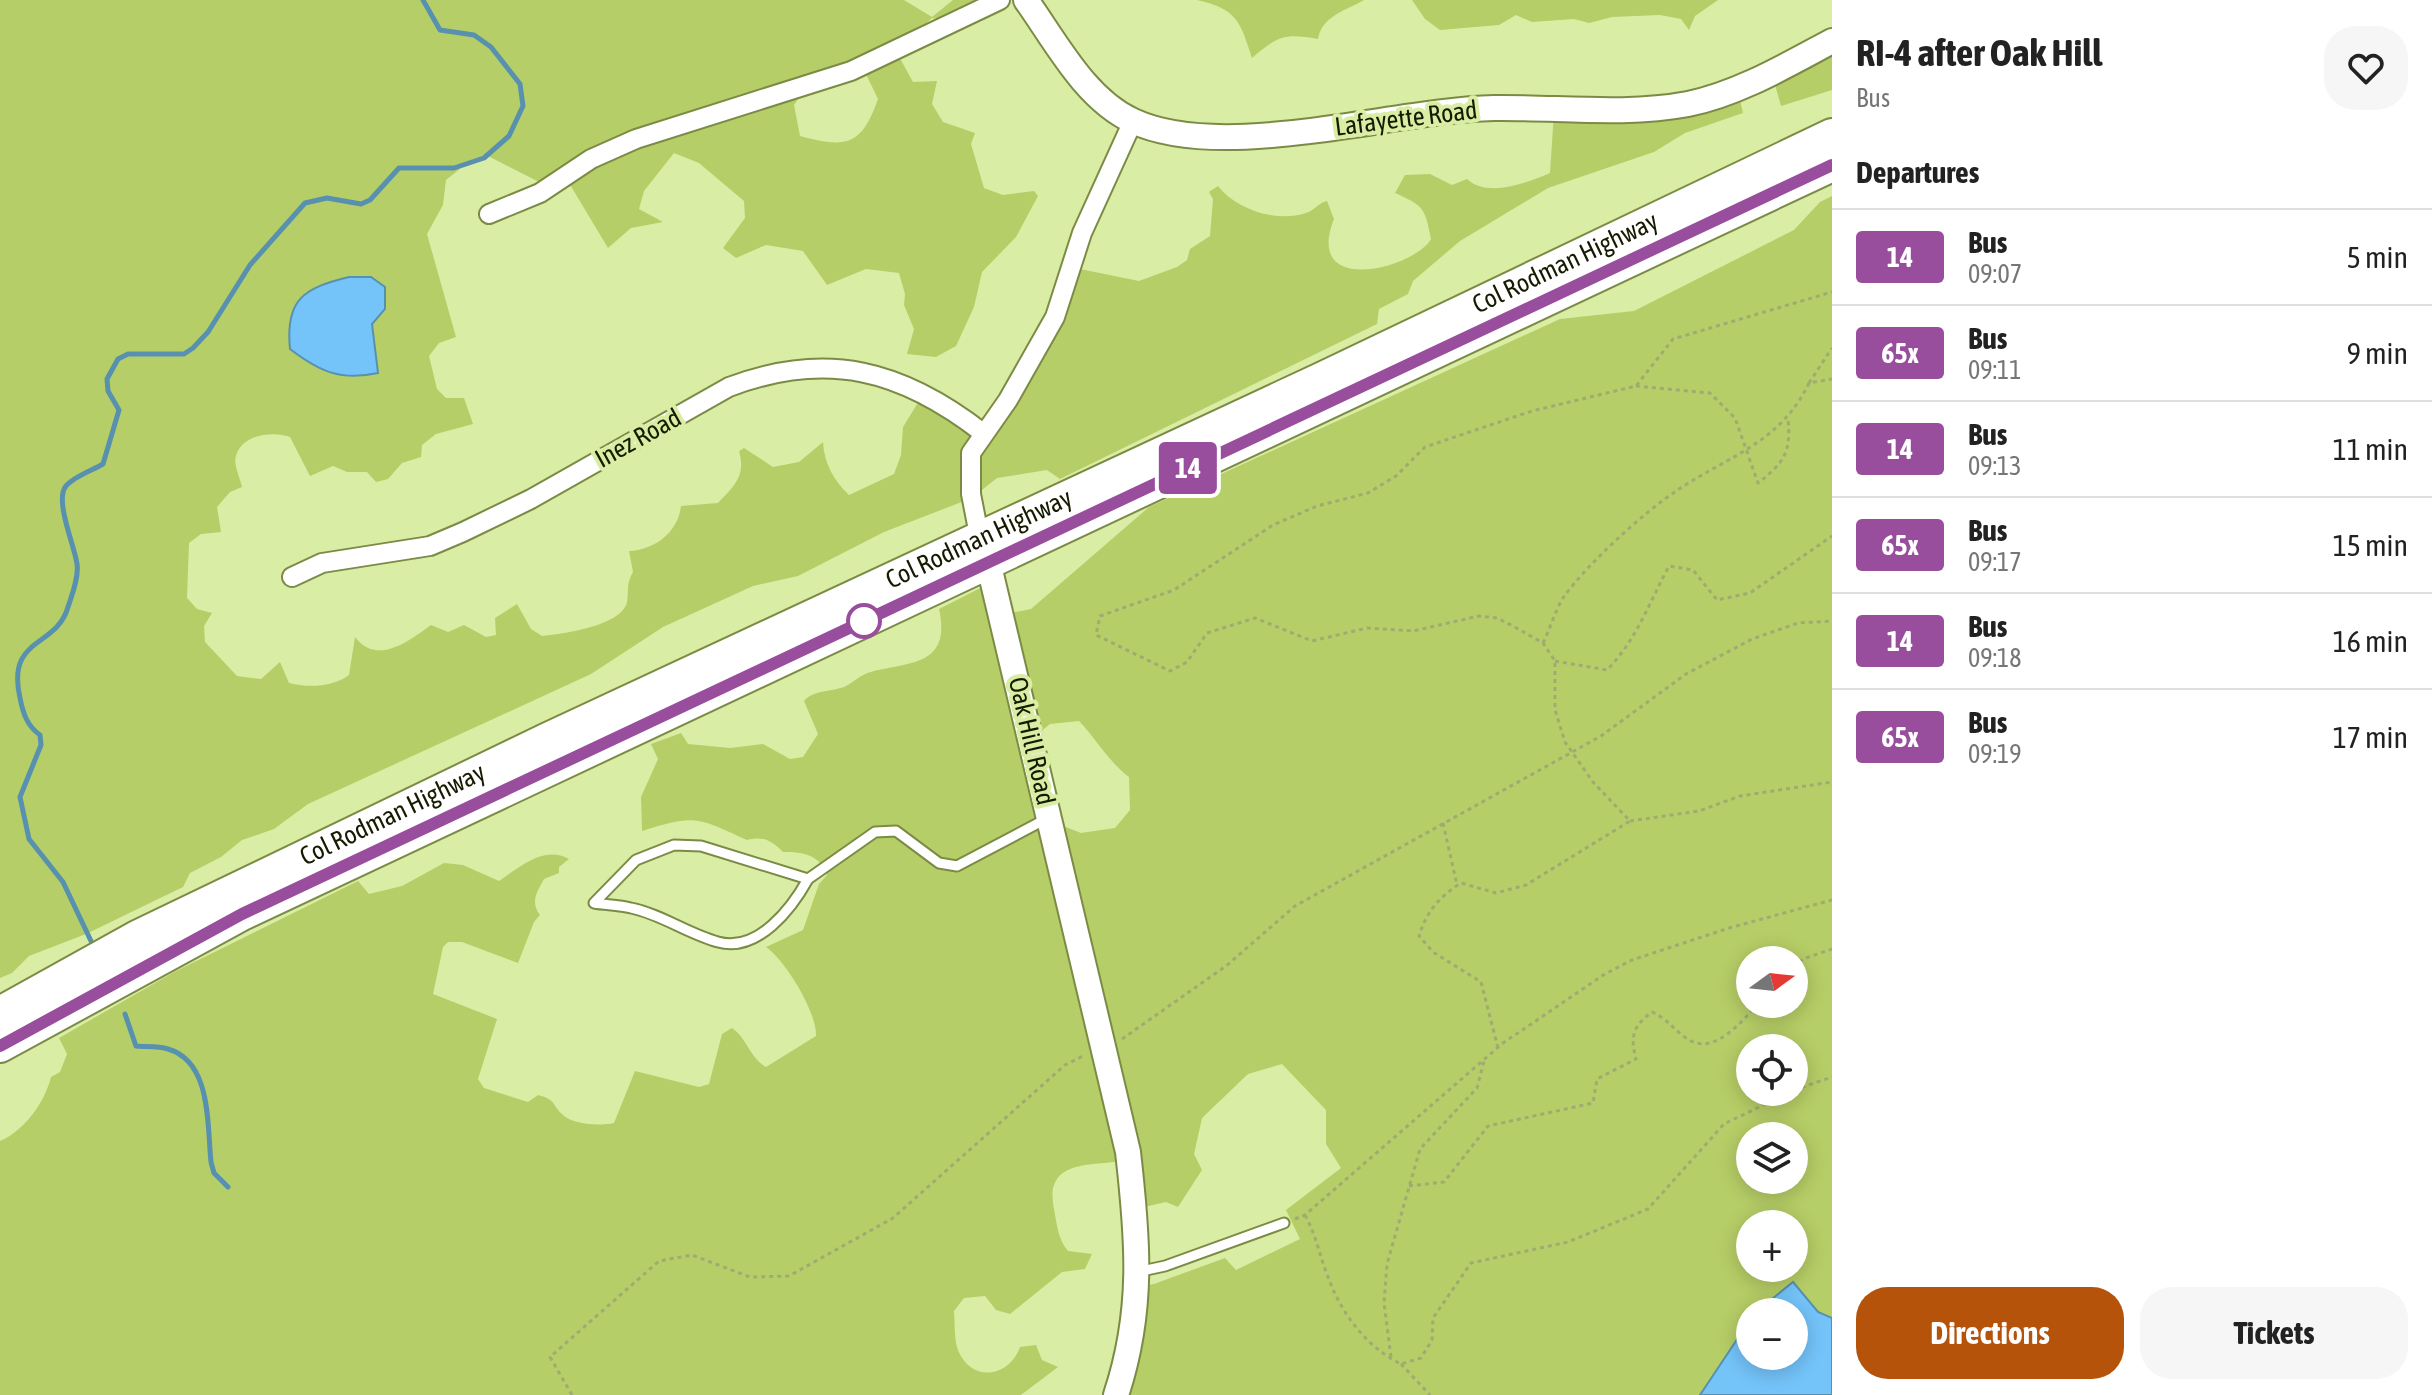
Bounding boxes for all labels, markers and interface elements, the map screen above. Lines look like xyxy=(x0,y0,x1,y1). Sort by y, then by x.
button: heart xyxy=(2324,26,2408,110)
text: RI-4 after Oak Hill xyxy=(1856,31,2102,74)
text: Bus xyxy=(1856,83,1890,113)
street label: Lafayette Road xyxy=(1333,94,1479,142)
text: Departures xyxy=(1856,155,1979,189)
street label: Col Rodman Highway xyxy=(1467,205,1663,320)
text: Bus xyxy=(1968,225,2007,259)
text: 5 min xyxy=(2347,240,2408,274)
text: 14 xyxy=(1887,241,1913,273)
text: 09:07 xyxy=(1968,259,2022,289)
text: Bus xyxy=(1968,321,2007,355)
text: 9 min xyxy=(2347,336,2408,370)
text: 65x xyxy=(1881,337,1919,369)
text: 09:11 xyxy=(1968,355,2022,385)
street label: Inez Road xyxy=(590,402,686,474)
text: Bus xyxy=(1968,417,2007,451)
text: 11 min xyxy=(2333,432,2408,466)
text: 14 xyxy=(1887,433,1913,465)
line badge: 14 xyxy=(1152,442,1224,494)
text: 09:13 xyxy=(1968,451,2022,481)
text: 14 xyxy=(1175,452,1201,484)
street label: Col Rodman Highway xyxy=(881,482,1077,595)
text: Bus xyxy=(1968,513,2007,547)
text: 15 min xyxy=(2333,528,2408,562)
text: 65x xyxy=(1881,529,1919,561)
text: 09:17 xyxy=(1968,547,2022,577)
unlabelled marker xyxy=(847,604,881,638)
text: Bus xyxy=(1968,609,2007,643)
text: 16 min xyxy=(2333,624,2408,658)
text: 14 xyxy=(1887,625,1913,657)
text: 09:18 xyxy=(1968,643,2022,673)
street label: Oak Hill Road xyxy=(1003,674,1061,808)
text: Bus xyxy=(1968,705,2007,739)
text: 17 min xyxy=(2333,720,2408,754)
text: 65x xyxy=(1881,721,1919,753)
text: 09:19 xyxy=(1968,739,2022,769)
street label: Col Rodman Highway xyxy=(295,757,490,871)
north arrow xyxy=(1736,946,1808,1018)
map controls xyxy=(1736,946,1808,1370)
button: locate xyxy=(1736,1034,1808,1106)
button: layers xyxy=(1736,1122,1808,1194)
button: + xyxy=(1736,1210,1808,1282)
button: Directions xyxy=(1856,1287,2124,1379)
button: Tickets xyxy=(2140,1287,2408,1379)
button: − xyxy=(1736,1298,1808,1370)

